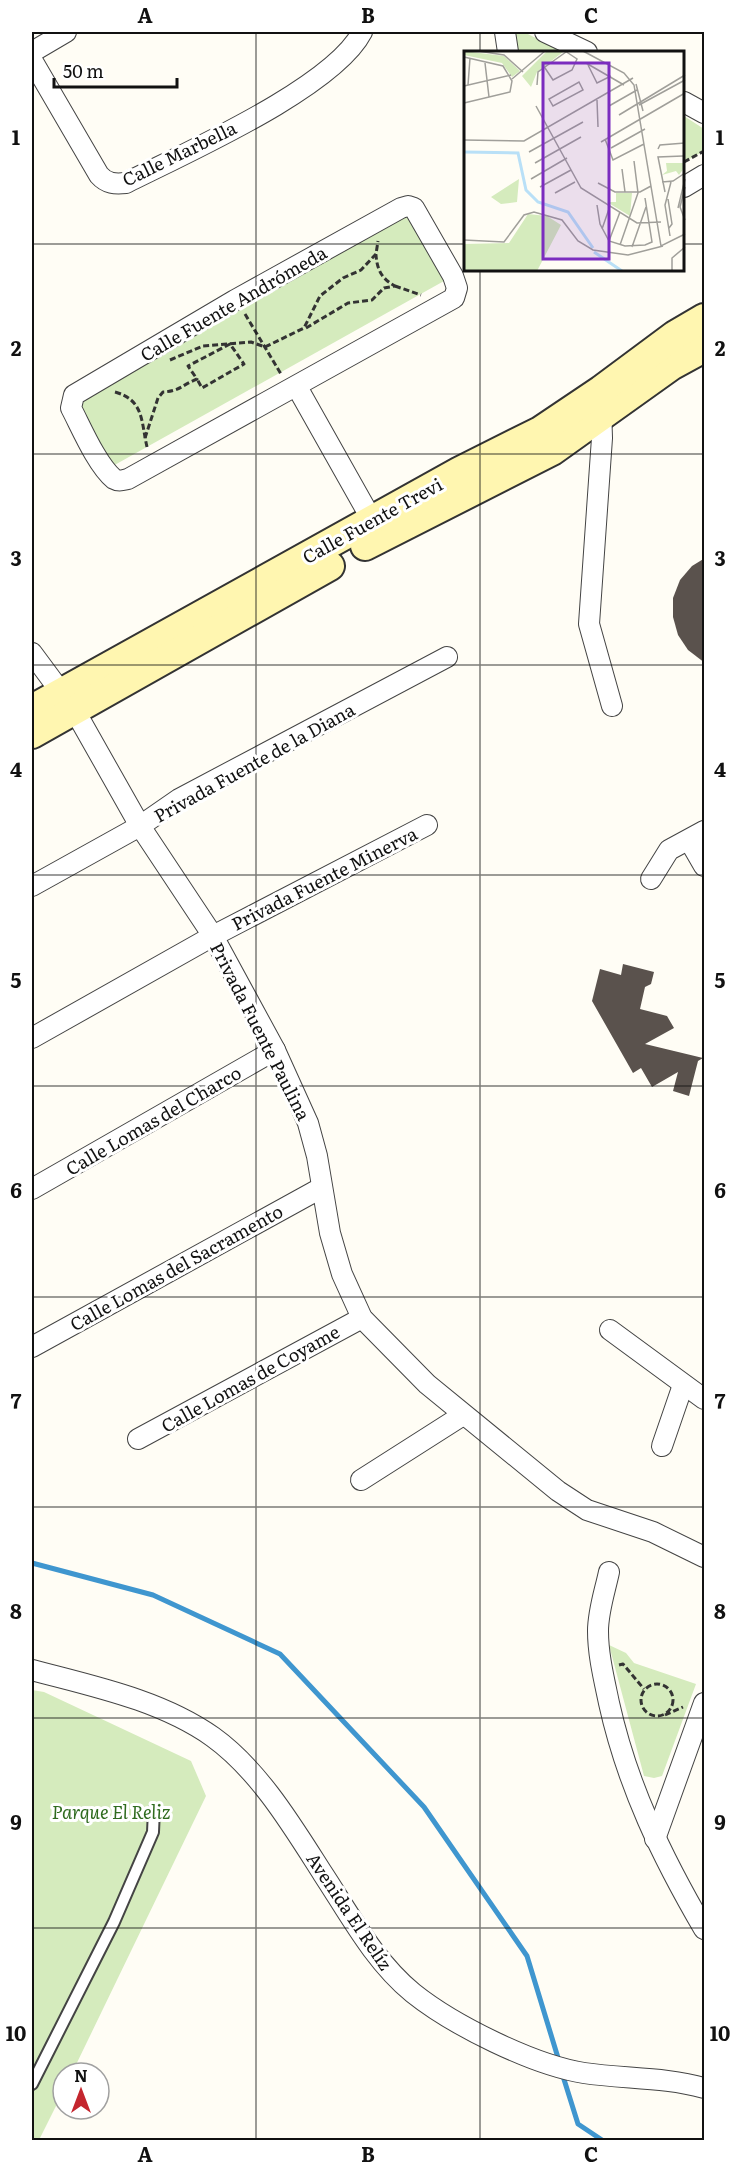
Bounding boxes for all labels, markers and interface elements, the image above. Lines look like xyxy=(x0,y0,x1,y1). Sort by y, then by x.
text: A xyxy=(137,0,153,29)
text: B xyxy=(361,0,375,29)
text: C xyxy=(584,0,598,29)
scale bar xyxy=(54,51,177,89)
inset map xyxy=(464,51,685,272)
text: 50 m xyxy=(63,57,104,84)
street label: Calle Marbella xyxy=(117,114,241,192)
text: 1 xyxy=(12,121,20,151)
text: 1 xyxy=(716,121,724,151)
street label: Calle Fuente Andrómeda xyxy=(135,238,332,368)
text: 2 xyxy=(11,332,22,362)
text: 2 xyxy=(715,332,726,362)
street label: Calle Fuente Trevi xyxy=(297,470,447,570)
text: 3 xyxy=(10,542,22,572)
text: 3 xyxy=(714,542,726,572)
street label: Privada Fuente de la Diana xyxy=(149,695,360,829)
text: 4 xyxy=(10,753,22,783)
text: 4 xyxy=(714,753,726,783)
street label: Privada Fuente Minerva xyxy=(226,819,422,937)
street label: Privada Fuente Paulina xyxy=(204,937,318,1125)
text: 5 xyxy=(11,964,22,994)
text: 5 xyxy=(715,964,726,994)
street label: Calle Lomas del Charco xyxy=(60,1059,246,1181)
text: 6 xyxy=(10,1174,22,1204)
text: 6 xyxy=(714,1174,726,1204)
street label: Calle Lomas del Sacramento xyxy=(65,1197,287,1337)
street label: Calle Lomas de Coyame xyxy=(156,1318,344,1438)
text: 7 xyxy=(11,1385,22,1415)
text: 7 xyxy=(715,1385,726,1415)
text: 8 xyxy=(10,1595,22,1625)
text: 8 xyxy=(714,1595,726,1625)
park label: Parque El Reliz xyxy=(52,1798,171,1825)
text: 9 xyxy=(10,1806,22,1836)
text: 9 xyxy=(714,1806,726,1836)
street label: Avenida El Relíz xyxy=(301,1847,400,1975)
text: 10 xyxy=(6,2017,26,2047)
text: 10 xyxy=(710,2017,730,2047)
north arrow xyxy=(51,2061,111,2121)
text: N xyxy=(74,2063,88,2087)
text: A xyxy=(137,2138,153,2168)
text: B xyxy=(361,2138,375,2168)
text: C xyxy=(584,2138,598,2168)

